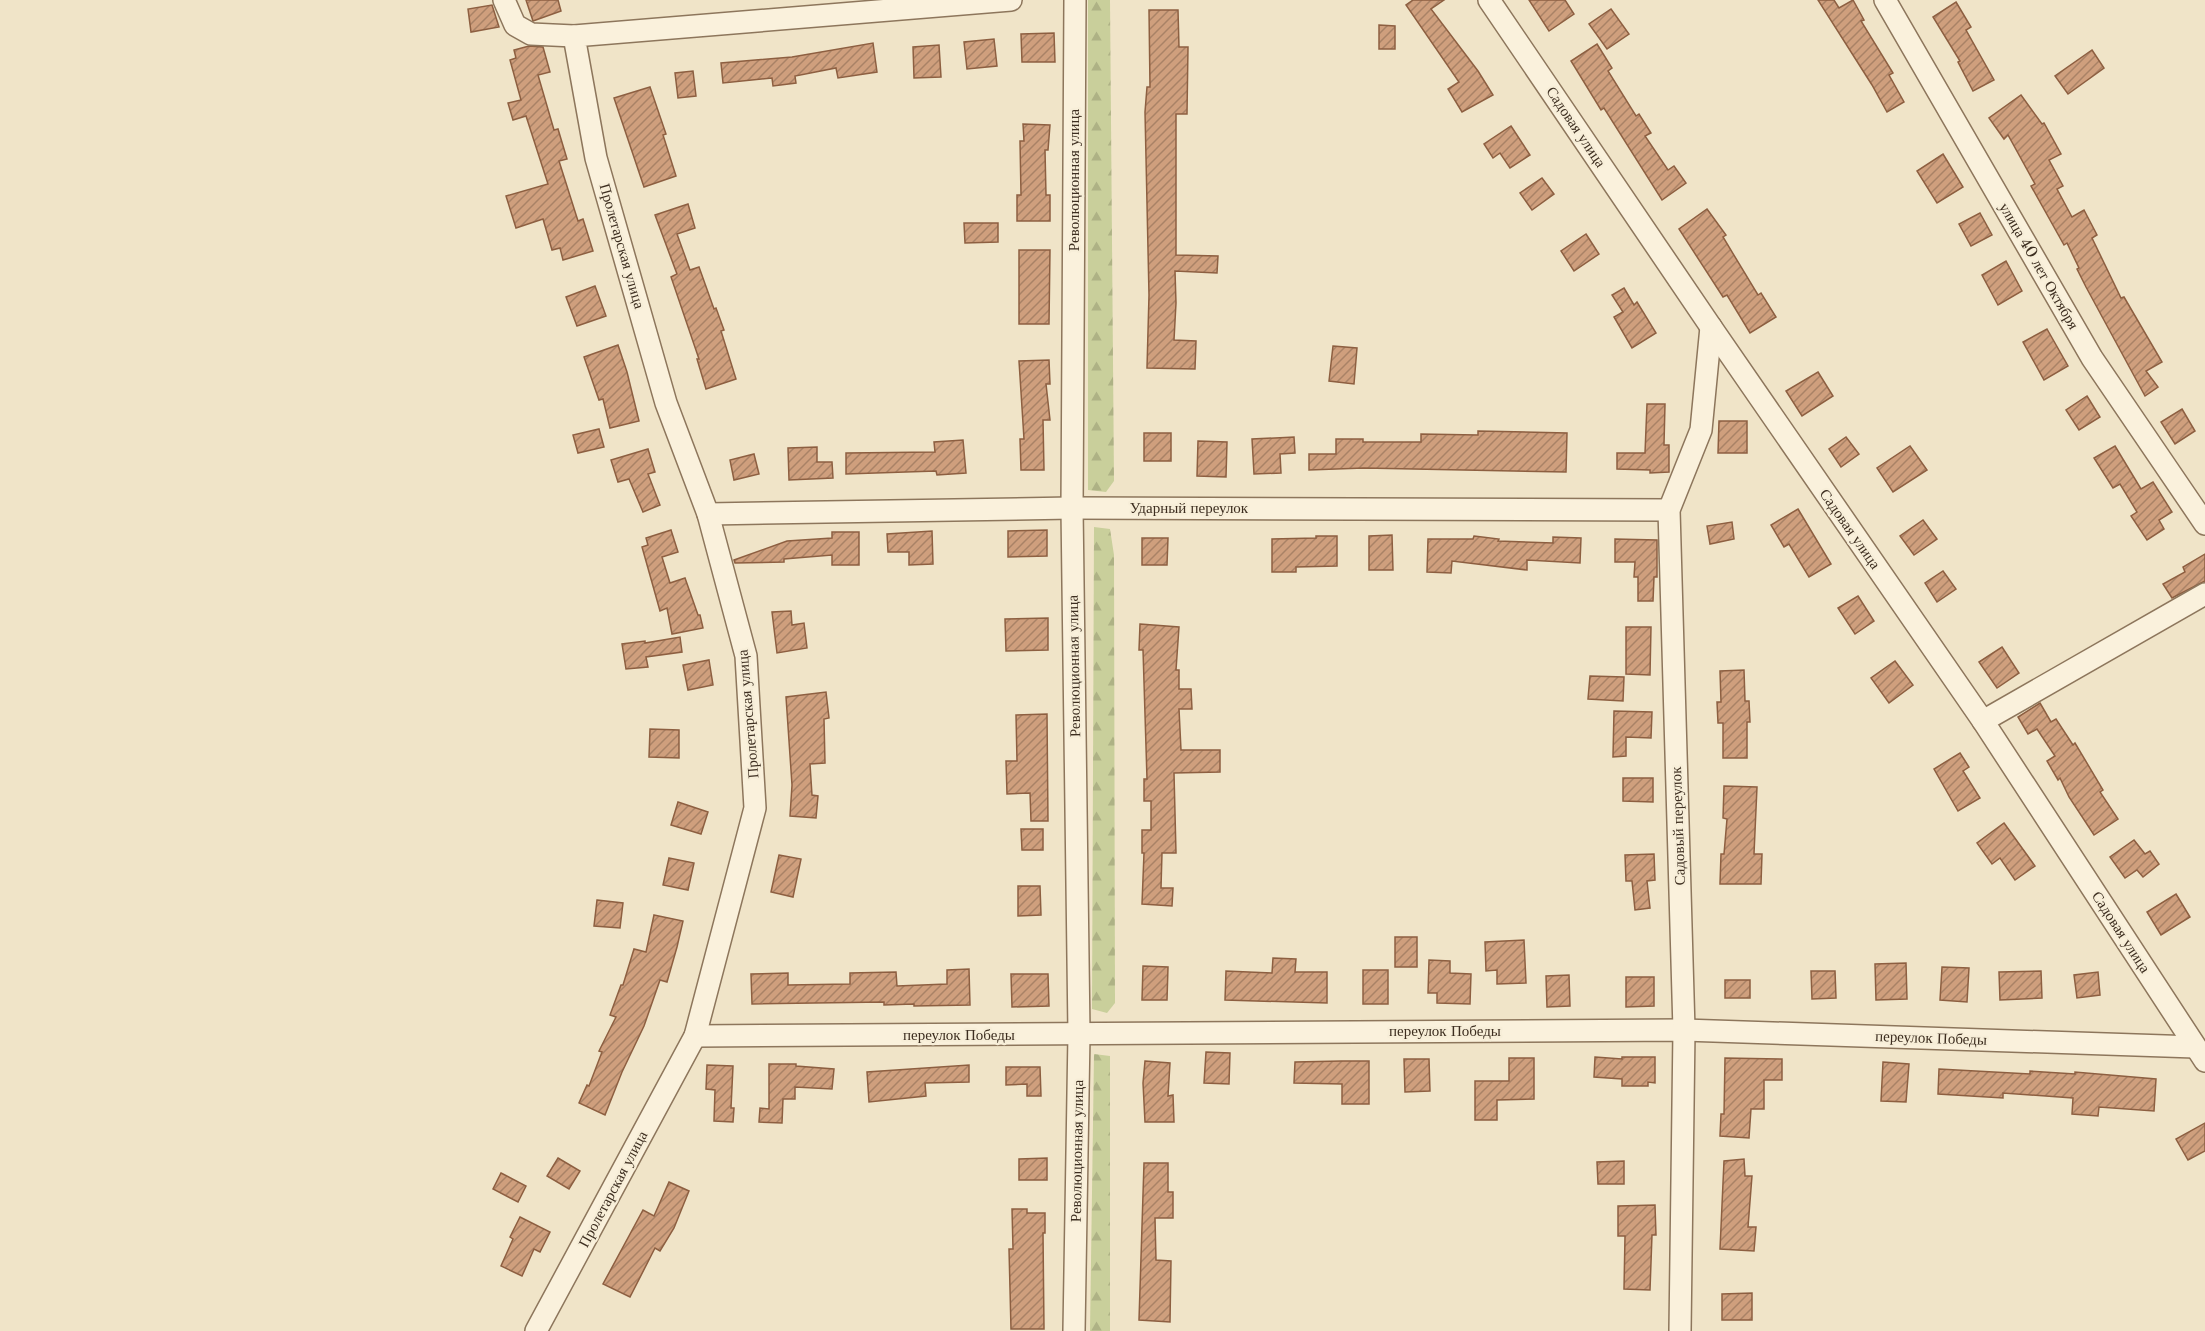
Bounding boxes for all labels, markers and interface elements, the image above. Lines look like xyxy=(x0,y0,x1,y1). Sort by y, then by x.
street label: Садовая улица xyxy=(1542,83,1611,171)
street label: Революционная улица xyxy=(1064,109,1083,251)
street label: Пролетарская улица xyxy=(596,181,650,311)
street label: улица 40 лет Октября xyxy=(1995,199,2084,333)
street label: Садовая улица xyxy=(1816,485,1885,573)
street label: Ударный переулок xyxy=(1130,498,1249,517)
street label: Революционная улица xyxy=(1063,594,1084,737)
street label: Пролетарская улица xyxy=(732,648,763,779)
street label: Садовый переулок xyxy=(1666,766,1689,886)
street label: Садовая улица xyxy=(2088,887,2155,976)
street label: переулок Победы xyxy=(1389,1021,1501,1040)
street label: переулок Победы xyxy=(903,1025,1015,1044)
street label: переулок Победы xyxy=(1875,1026,1987,1049)
street label: Революционная улица xyxy=(1066,1079,1087,1222)
street label: Пролетарская улица xyxy=(574,1127,651,1250)

